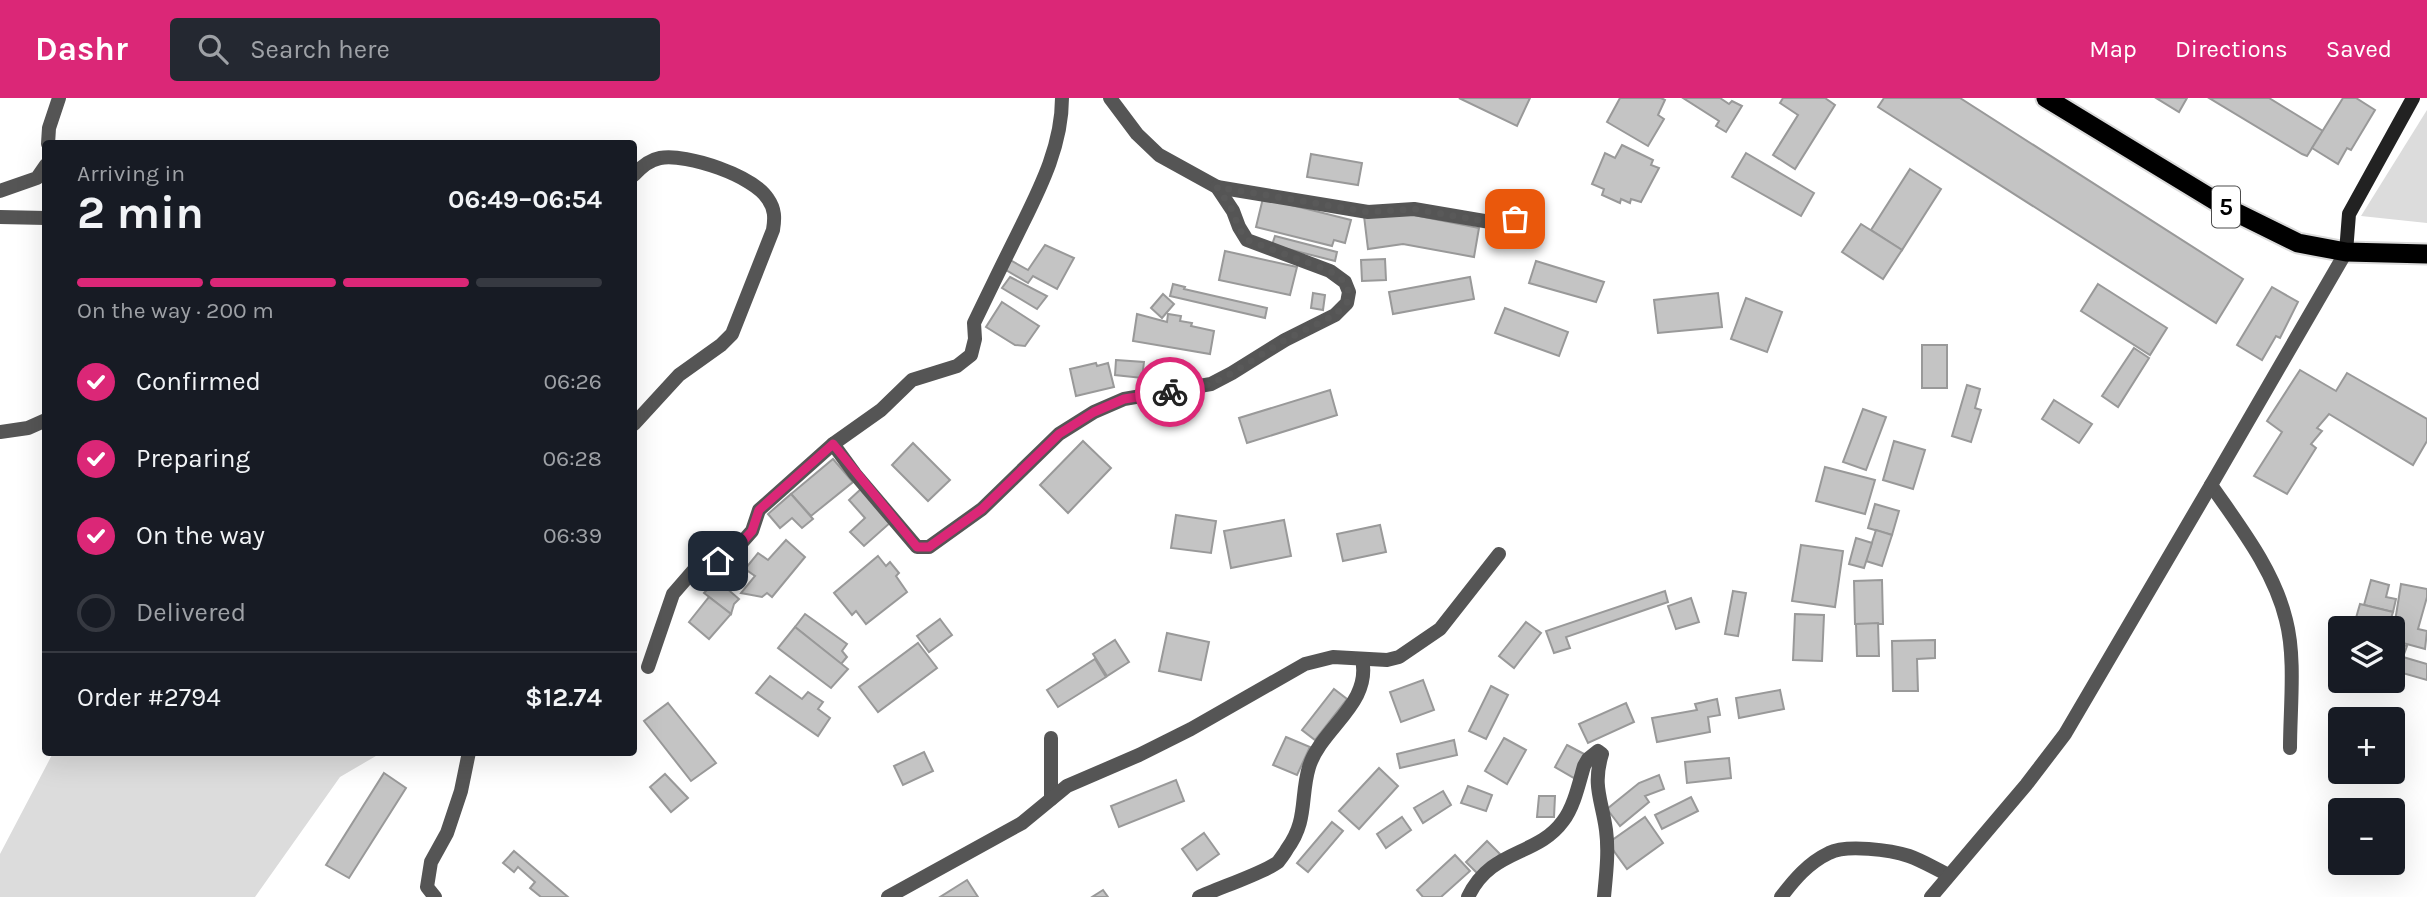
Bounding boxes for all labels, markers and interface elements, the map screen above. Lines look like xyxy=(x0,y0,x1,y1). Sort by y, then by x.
search box xyxy=(170,18,660,81)
text: Dashr xyxy=(35,30,128,68)
icon: search xyxy=(194,30,232,68)
text: Search here xyxy=(250,34,390,65)
text: Map xyxy=(2089,35,2137,63)
text: Directions xyxy=(2175,35,2288,63)
text: Saved xyxy=(2326,35,2392,63)
text: Arriving in xyxy=(77,160,185,187)
text: 06:49–06:54 xyxy=(448,184,602,215)
text: 2 min xyxy=(77,186,204,240)
road number: 5 xyxy=(2212,186,2240,228)
pin xyxy=(1485,189,1545,249)
icon: bag xyxy=(1496,200,1534,238)
text: On the way · 200 m xyxy=(77,297,274,324)
courier xyxy=(1135,357,1205,427)
icon: check xyxy=(77,363,115,401)
text: Confirmed xyxy=(136,366,261,397)
text: 06:26 xyxy=(543,368,602,395)
icon: bike xyxy=(1151,373,1189,411)
icon: check xyxy=(77,440,115,478)
text: Preparing xyxy=(136,443,250,474)
text: 06:28 xyxy=(542,445,602,472)
icon: check xyxy=(77,517,115,555)
text: On the way xyxy=(136,520,265,551)
text: 06:39 xyxy=(543,522,602,549)
pin xyxy=(688,531,748,591)
icon: home xyxy=(699,542,737,580)
text: Delivered xyxy=(136,597,246,628)
map controls xyxy=(2328,616,2405,875)
button: layers xyxy=(2328,616,2405,693)
text: Order #2794 xyxy=(77,682,221,713)
text: $12.74 xyxy=(525,682,602,713)
button: + xyxy=(2328,707,2405,784)
button: − xyxy=(2328,798,2405,875)

